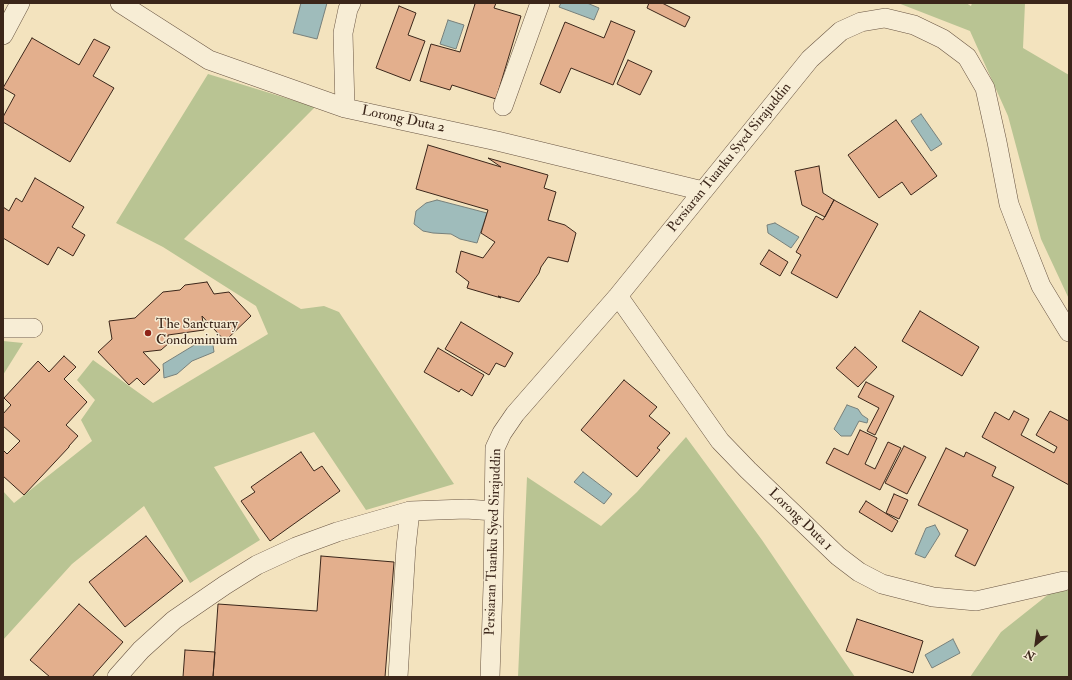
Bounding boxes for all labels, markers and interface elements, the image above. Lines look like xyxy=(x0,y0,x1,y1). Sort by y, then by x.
street label: Persiaran Tuanku Syed Sirajuddin xyxy=(665,80,795,236)
street label: Lorong Duta 2 xyxy=(360,103,446,137)
place label: The Sanctuary Condominium xyxy=(156,317,238,350)
marker: The Sanctuary Condominium xyxy=(143,328,153,338)
street label: Persiaran Tuanku Syed Sirajuddin xyxy=(482,448,506,636)
street label: Lorong Duta 1 xyxy=(764,485,836,555)
north arrow xyxy=(1016,624,1056,664)
text: N xyxy=(1022,647,1037,663)

